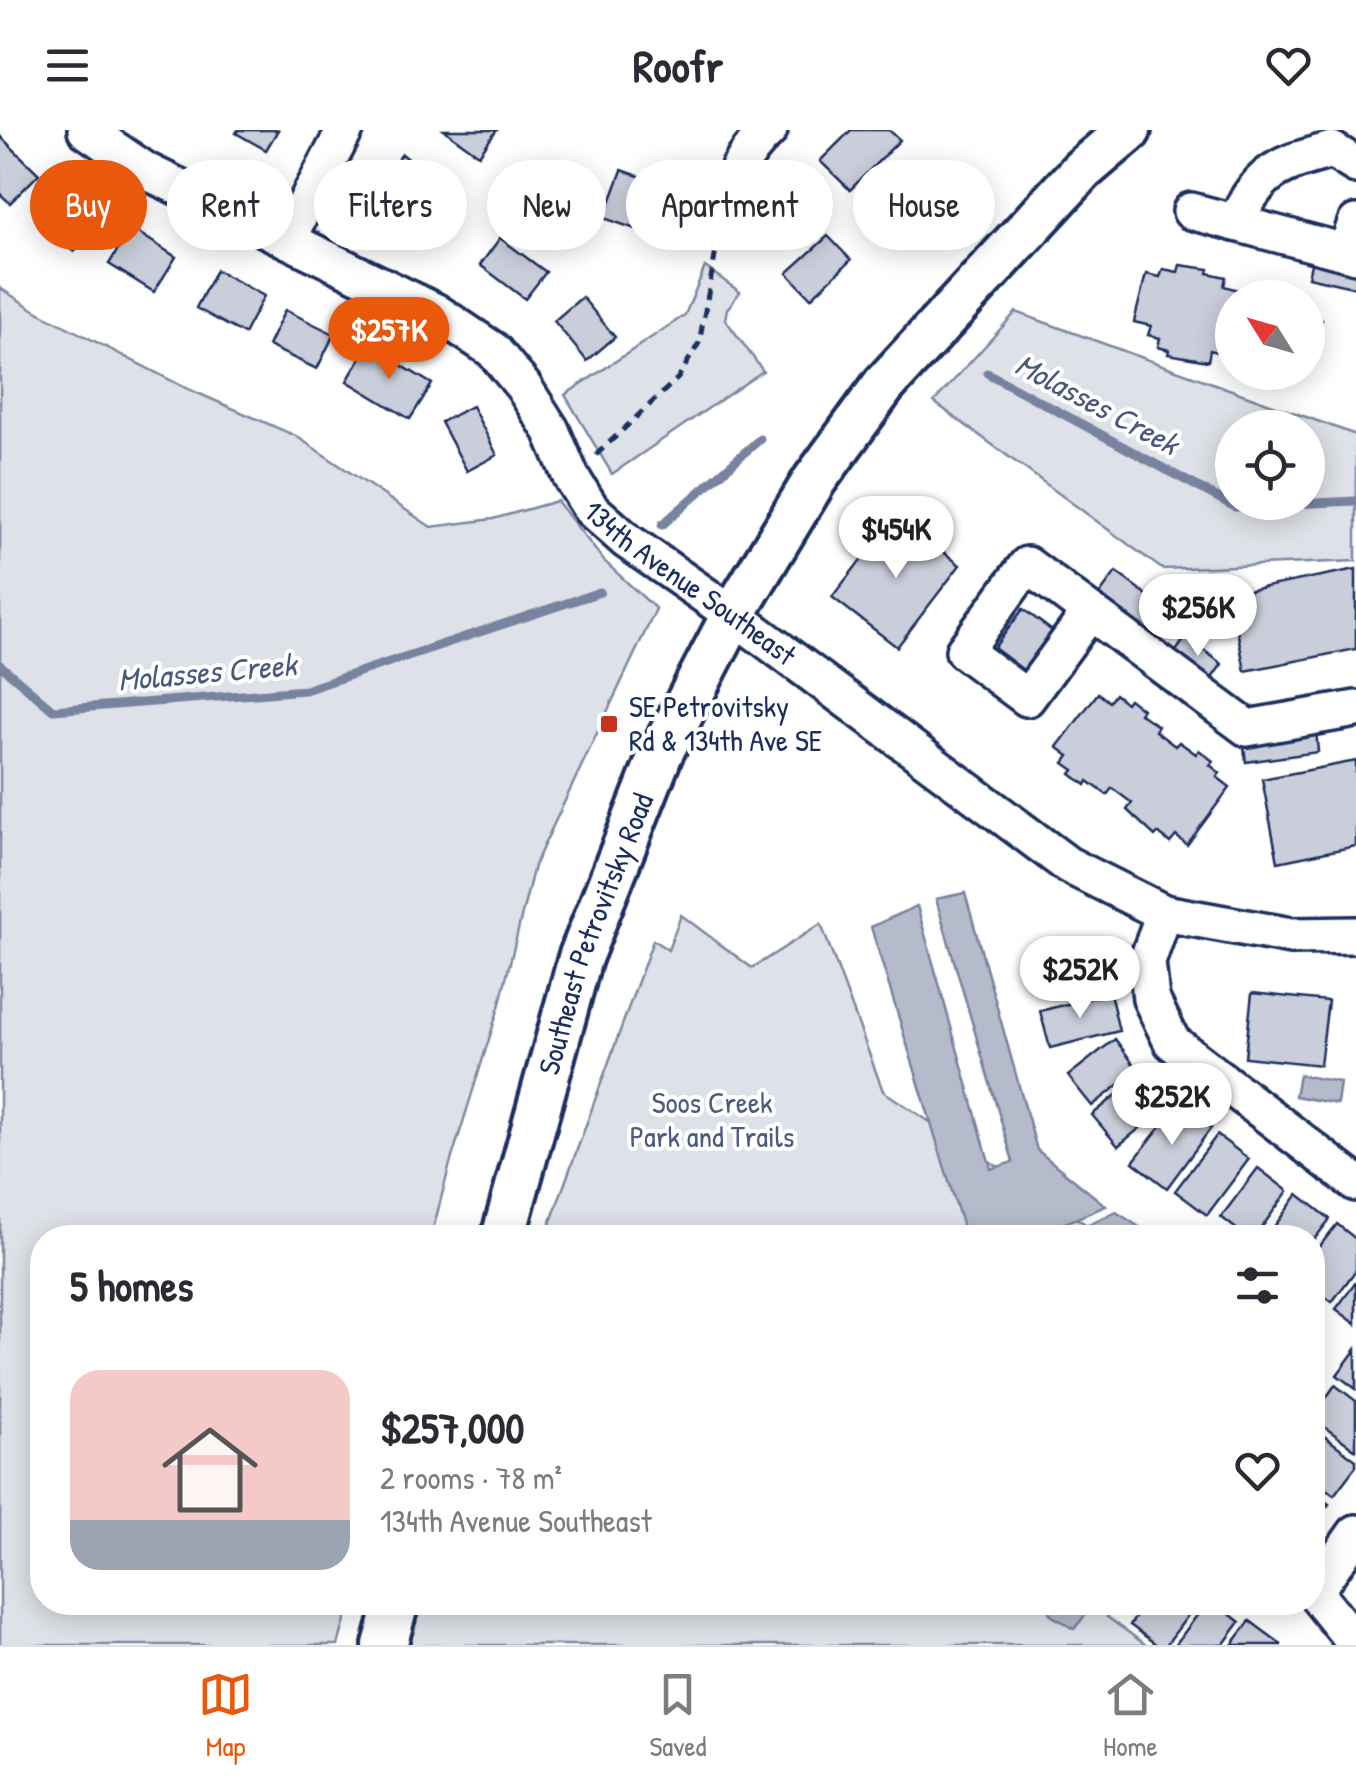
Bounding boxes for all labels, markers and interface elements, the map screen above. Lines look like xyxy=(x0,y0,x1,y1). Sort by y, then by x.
text: Roofr xyxy=(633,35,723,96)
icon: menu xyxy=(40,38,95,93)
icon: heart xyxy=(1261,38,1316,93)
chip: Buy xyxy=(30,160,147,250)
chip: Rent xyxy=(167,160,294,250)
chip: Filters xyxy=(314,160,467,250)
chip: New xyxy=(487,160,606,250)
chip: Apartment xyxy=(626,160,833,250)
chip: House xyxy=(853,160,995,250)
north arrow xyxy=(1215,280,1325,390)
map controls xyxy=(1215,280,1325,520)
pin: $257K xyxy=(319,297,459,382)
text: $257K xyxy=(350,308,428,351)
water label: Molasses Creek xyxy=(1008,343,1189,466)
button: locate xyxy=(1215,410,1325,520)
street label: 134th Avenue Southeast xyxy=(575,491,805,675)
pin: $454K xyxy=(826,496,966,581)
text: $454K xyxy=(861,507,931,550)
pin: $256K xyxy=(1128,574,1268,659)
text: $256K xyxy=(1161,585,1235,628)
water label: Molasses Creek xyxy=(116,642,301,701)
place label: SE Petrovitsky Rd & 134th Ave SE xyxy=(629,686,822,760)
marker: SE Petrovitsky Rd & 134th Ave SE xyxy=(598,713,620,735)
street label: Southeast Petrovitsky Road xyxy=(528,787,662,1079)
pin: $252K xyxy=(1010,936,1150,1021)
text: $252K xyxy=(1042,947,1118,990)
pin: $252K xyxy=(1102,1063,1242,1148)
text: $252K xyxy=(1134,1074,1210,1117)
park label: Soos Creek Park and Trails xyxy=(630,1082,794,1156)
text: 5 homes xyxy=(70,1257,193,1314)
icon: filters xyxy=(1230,1258,1285,1313)
text: $257,000 xyxy=(380,1399,524,1456)
icon: home xyxy=(150,1410,270,1530)
icon: heart xyxy=(1230,1443,1285,1498)
text: 2 rooms · 78 m² xyxy=(380,1456,562,1499)
text: 134th Avenue Southeast xyxy=(380,1499,652,1542)
tab: Map xyxy=(198,1667,253,1765)
tab: Saved xyxy=(649,1667,707,1765)
tab: Home xyxy=(1103,1667,1158,1765)

